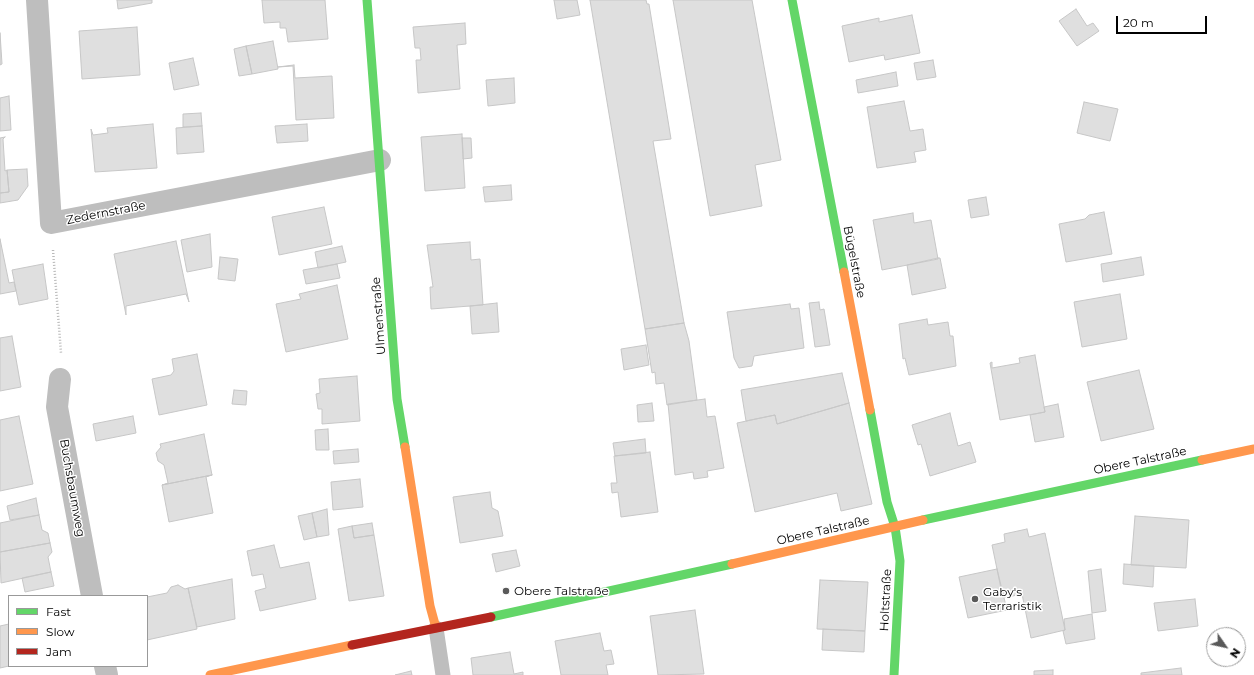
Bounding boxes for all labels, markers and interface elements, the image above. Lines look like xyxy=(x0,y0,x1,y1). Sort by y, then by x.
scale bar xyxy=(1118,8,1209,34)
text: 20 m xyxy=(1123,15,1154,30)
street label: Zedernstraße xyxy=(65,198,147,228)
street label: Bügelstraße xyxy=(840,225,868,299)
street label: Ulmenstraße xyxy=(369,276,389,356)
street label: Buchsbaumweg xyxy=(56,438,88,538)
street label: Obere Talstraße xyxy=(1092,444,1188,478)
street label: Obere Talstraße xyxy=(775,513,871,549)
street label: Holtstraße xyxy=(877,568,895,632)
place label: Obere Talstraße xyxy=(514,584,609,598)
place label: Gaby's Terraristik xyxy=(983,585,1042,613)
marker: Obere Talstraße xyxy=(501,586,511,596)
marker: Gaby's Terraristik xyxy=(970,594,980,604)
legend xyxy=(8,595,148,667)
text: Fast xyxy=(46,604,71,619)
text: Slow xyxy=(46,624,75,639)
north arrow xyxy=(1206,627,1246,667)
text: Jam xyxy=(46,644,72,659)
text: N xyxy=(1227,646,1243,661)

